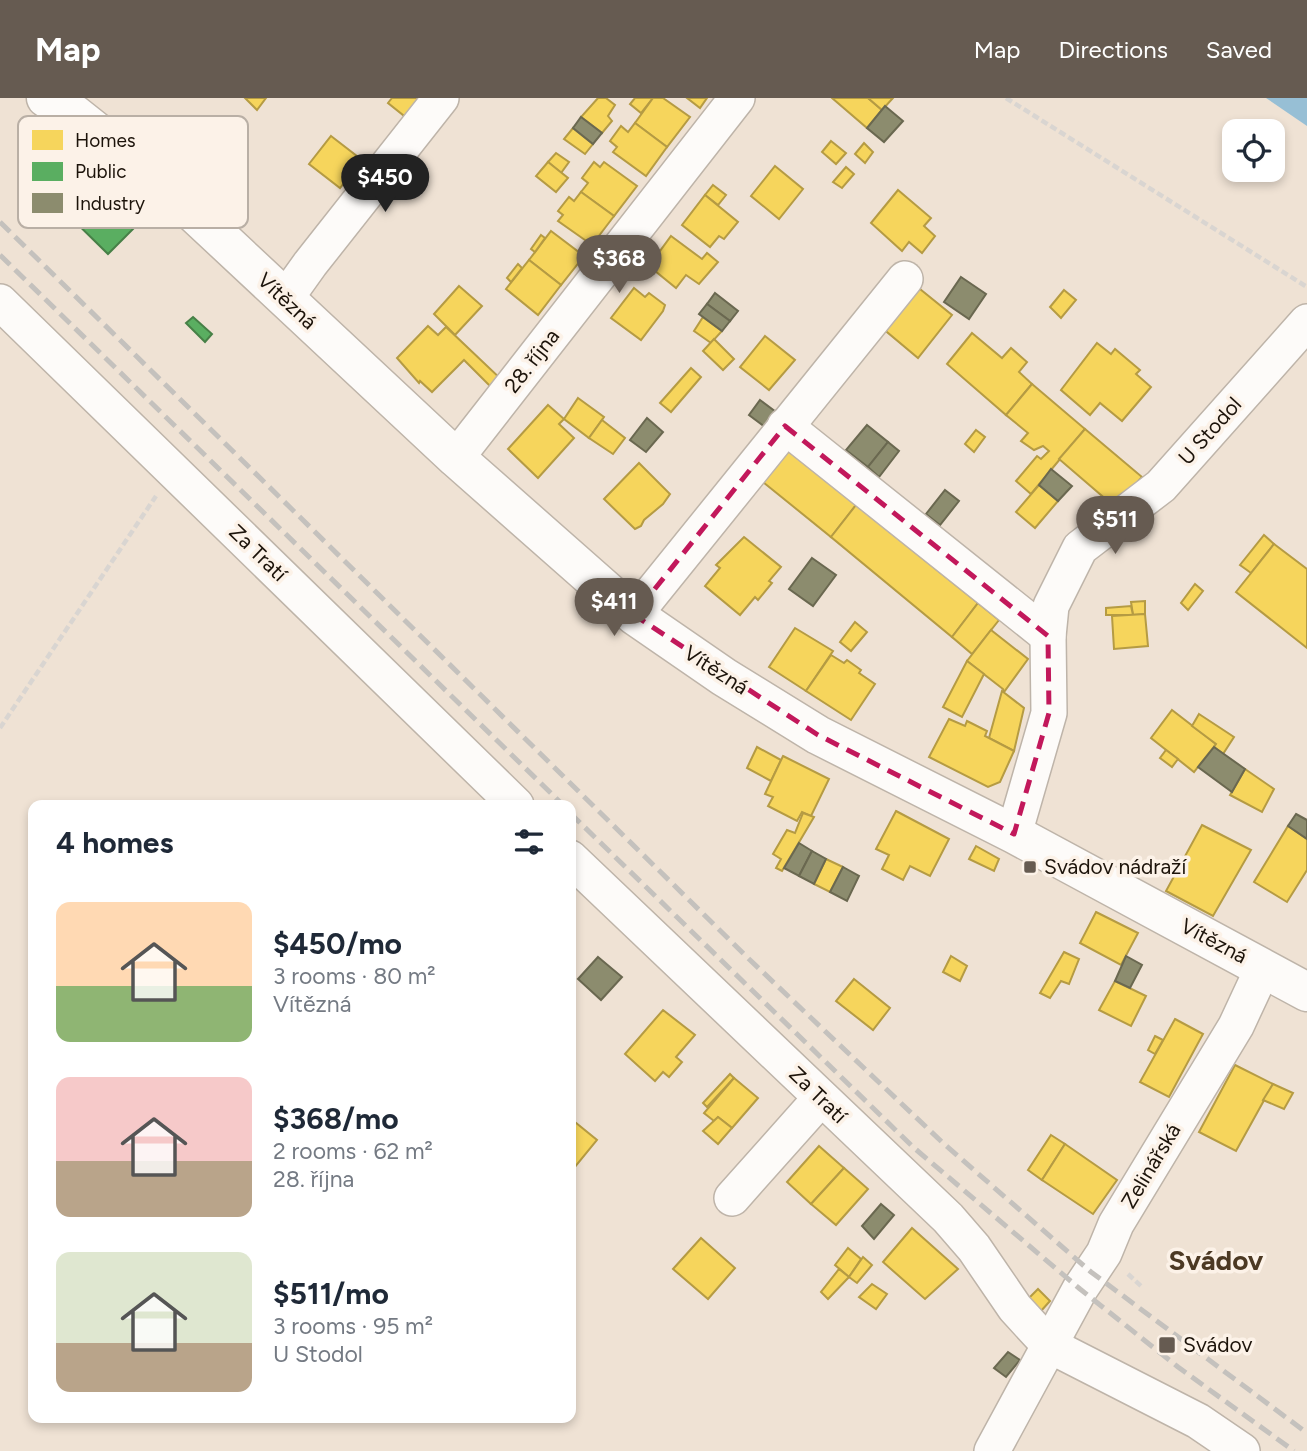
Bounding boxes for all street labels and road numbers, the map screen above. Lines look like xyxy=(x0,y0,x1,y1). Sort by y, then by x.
street label: Vítězná xyxy=(253,267,322,334)
street label: 28. října xyxy=(499,324,564,398)
street label: U Stodol xyxy=(1173,392,1246,470)
street label: Za Tratí xyxy=(224,519,293,587)
street label: Vítězná xyxy=(679,640,753,700)
street label: Vítězná xyxy=(1177,913,1252,968)
street label: Za Tratí xyxy=(784,1061,853,1129)
street label: Zelinářská xyxy=(1116,1119,1186,1213)

